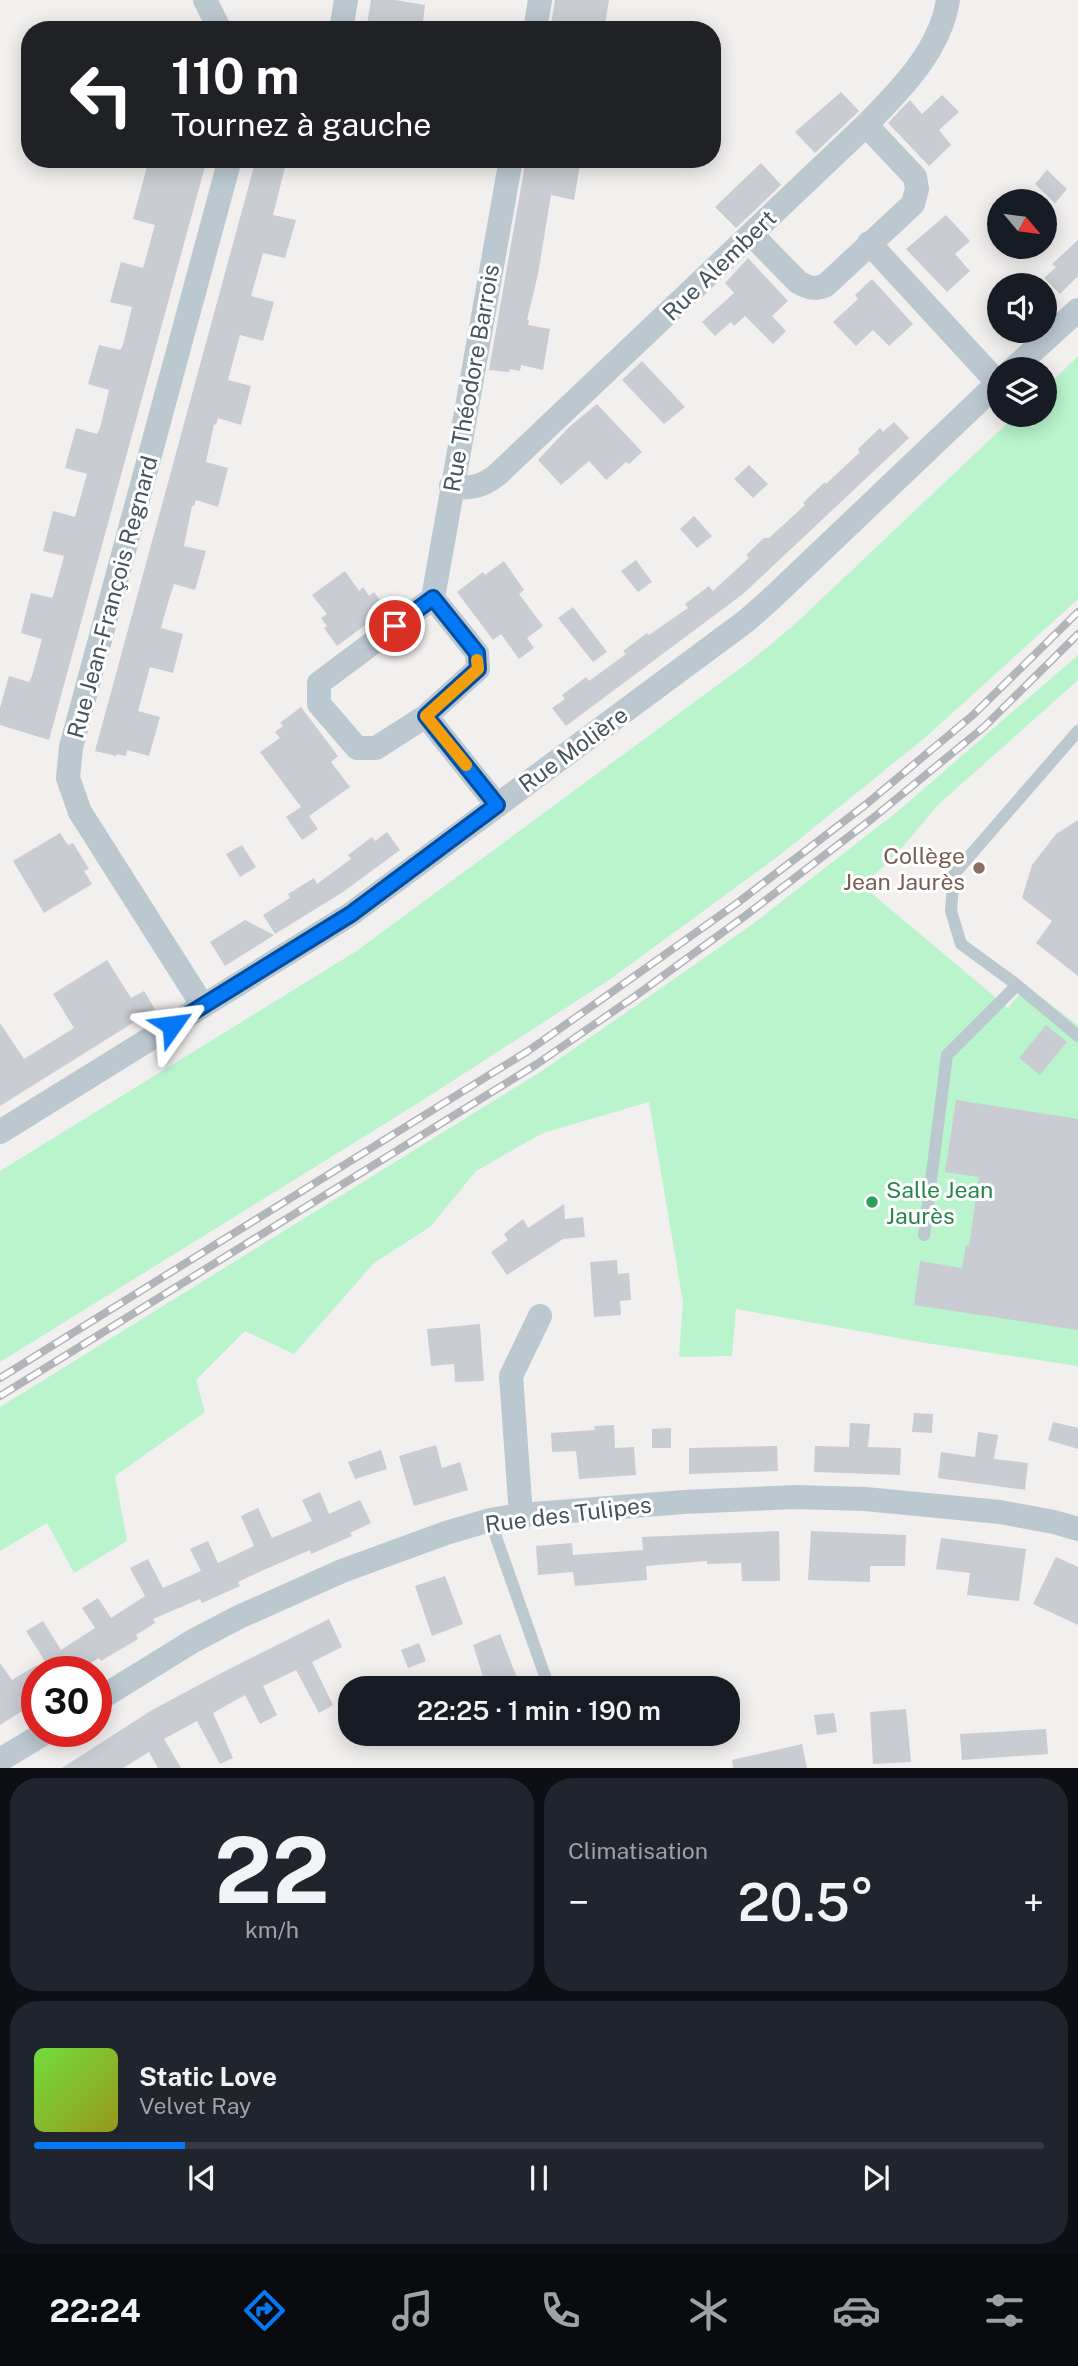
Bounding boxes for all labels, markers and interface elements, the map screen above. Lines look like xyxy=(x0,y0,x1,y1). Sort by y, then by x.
text: 110 m xyxy=(171,47,299,105)
icon: left xyxy=(56,49,147,140)
text: Tournez à gauche xyxy=(171,106,431,143)
north arrow xyxy=(987,189,1057,259)
map controls xyxy=(987,189,1057,427)
street label: Rue Alembert xyxy=(657,204,781,326)
street label: Rue Théodore Barrois xyxy=(438,262,504,494)
button: sound xyxy=(987,273,1057,343)
button: layers xyxy=(987,357,1057,427)
street label: Rue Jean-François Regnard xyxy=(61,453,163,741)
pin xyxy=(365,596,425,656)
icon: arrive xyxy=(376,607,414,645)
street label: Rue Molière xyxy=(513,701,633,797)
place label: Collège Jean Jaurès xyxy=(843,842,965,895)
marker: Collège Jean Jaurès xyxy=(971,860,987,876)
position arrow xyxy=(135,988,209,1062)
place label: Salle Jean Jaurès xyxy=(886,1176,993,1229)
marker: Salle Jean Jaurès xyxy=(864,1194,880,1210)
street label: Rue des Tulipes xyxy=(483,1490,653,1538)
speed limit sign: 30 xyxy=(21,1656,112,1747)
text: 22:25 · 1 min · 190 m xyxy=(417,1695,661,1726)
text: 22 xyxy=(214,1817,330,1923)
text: Climatisation xyxy=(568,1837,708,1864)
text: 20.5° xyxy=(738,1872,874,1933)
text: − xyxy=(568,1880,589,1925)
text: + xyxy=(1023,1880,1044,1925)
text: km/h xyxy=(245,1916,299,1943)
text: Static Love xyxy=(139,2061,277,2092)
text: Velvet Ray xyxy=(139,2092,251,2119)
icon: previous xyxy=(183,2159,221,2197)
icon: pause xyxy=(520,2159,558,2197)
icon: next xyxy=(857,2159,895,2197)
icon: directions xyxy=(240,2286,289,2335)
icon: music xyxy=(388,2286,437,2335)
icon: phone xyxy=(536,2286,585,2335)
icon: climate xyxy=(684,2286,733,2335)
icon: car xyxy=(832,2286,881,2335)
icon: filters xyxy=(980,2286,1029,2335)
text: 22:24 xyxy=(49,2292,141,2329)

